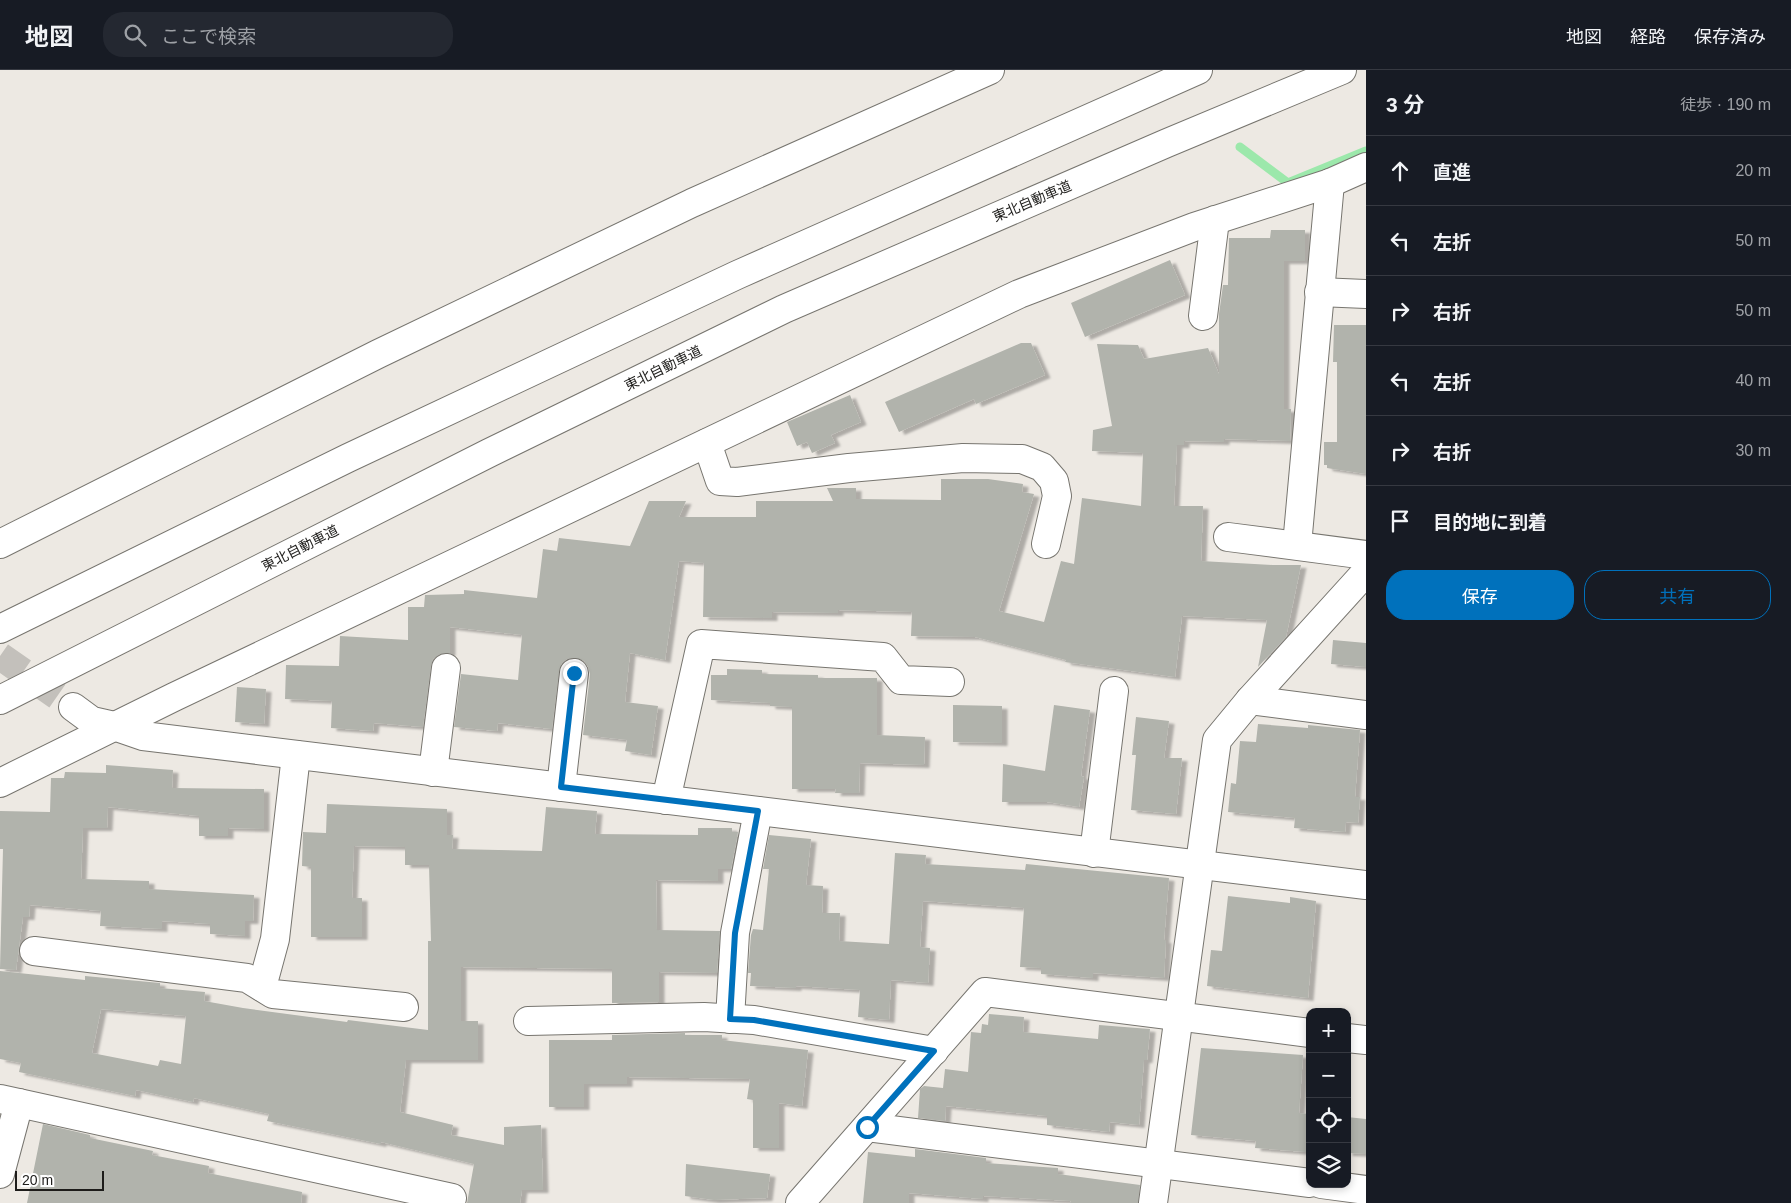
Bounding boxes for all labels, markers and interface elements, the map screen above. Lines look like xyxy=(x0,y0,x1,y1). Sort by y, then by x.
search box xyxy=(103,12,453,57)
icon: search xyxy=(121,21,149,49)
text: 地図 xyxy=(25,23,73,50)
text: ここで検索 xyxy=(161,26,256,47)
text: 地図 xyxy=(1566,27,1602,47)
text: 経路 xyxy=(1630,27,1666,47)
text: 保存済み xyxy=(1694,27,1766,47)
text: 3 分 xyxy=(1386,93,1425,116)
text: 徒歩 · 190 m xyxy=(1680,96,1771,113)
icon: ahead xyxy=(1386,157,1414,185)
text: 直進 xyxy=(1433,162,1471,183)
text: 20 m xyxy=(1735,162,1771,179)
street label: 東北自動車道 xyxy=(990,177,1074,225)
icon: left xyxy=(1386,227,1414,255)
text: 左折 xyxy=(1433,232,1471,253)
text: 50 m xyxy=(1735,232,1771,249)
icon: right xyxy=(1386,297,1414,325)
text: 右折 xyxy=(1433,302,1471,323)
text: 50 m xyxy=(1735,302,1771,319)
street label: 東北自動車道 xyxy=(622,342,704,394)
icon: left xyxy=(1386,367,1414,395)
text: 左折 xyxy=(1433,372,1471,393)
text: 40 m xyxy=(1735,372,1771,389)
icon: right xyxy=(1386,437,1414,465)
text: 右折 xyxy=(1433,442,1471,463)
text: 30 m xyxy=(1735,442,1771,459)
icon: arrive xyxy=(1386,507,1414,535)
text: 目的地に到着 xyxy=(1433,512,1547,533)
street label: 東北自動車道 xyxy=(259,522,341,574)
button: 保存 xyxy=(1386,570,1574,620)
button: 共有 xyxy=(1584,570,1771,620)
route end xyxy=(563,662,586,685)
map controls xyxy=(1306,1008,1351,1188)
button: + xyxy=(1306,1008,1351,1053)
button: − xyxy=(1306,1053,1351,1098)
button: locate xyxy=(1306,1098,1351,1143)
route start xyxy=(856,1116,879,1139)
button: layers xyxy=(1306,1143,1351,1188)
scale bar xyxy=(15,1168,104,1191)
text: 20 m xyxy=(22,1172,53,1188)

